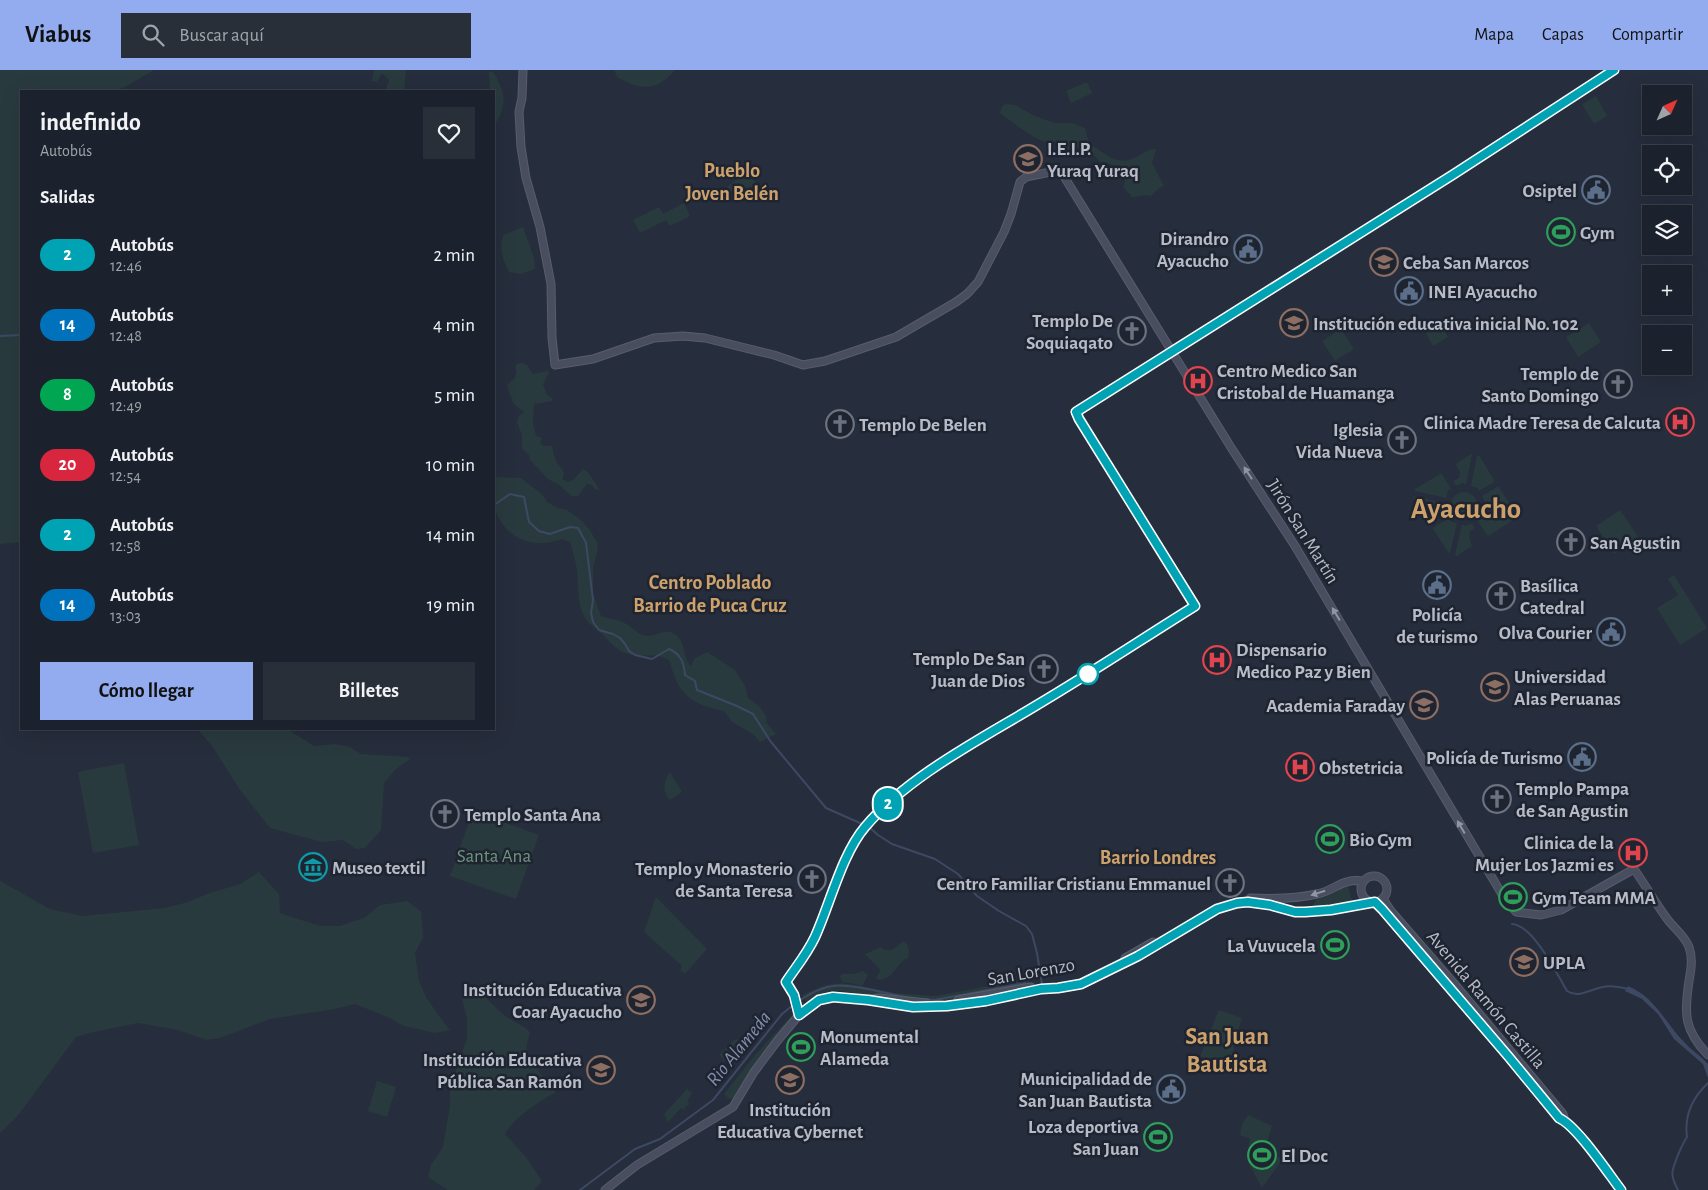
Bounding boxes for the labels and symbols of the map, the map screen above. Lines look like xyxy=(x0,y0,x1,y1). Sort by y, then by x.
north arrow xyxy=(1642,85,1692,135)
place label: I.E.I.P. Yuraq Yuraq xyxy=(1047,140,1139,181)
school or university icon: I.E.I.P. Yuraq Yuraq xyxy=(1013,144,1043,174)
district label: Pueblo Joven Belén xyxy=(685,161,779,204)
public building icon: Osiptel xyxy=(1581,175,1611,205)
place label: Osiptel xyxy=(1523,182,1577,201)
sports icon: Gym xyxy=(1546,217,1576,247)
place label: Gym xyxy=(1580,224,1615,243)
place label: Dirandro Ayacucho xyxy=(1157,230,1229,271)
public building icon: Dirandro Ayacucho xyxy=(1233,234,1263,264)
school or university icon: Ceba San Marcos xyxy=(1369,247,1399,277)
place label: Ceba San Marcos xyxy=(1403,254,1529,273)
public building icon: INEI Ayacucho xyxy=(1394,276,1424,306)
place label: INEI Ayacucho xyxy=(1428,283,1537,302)
school or university icon: Institución educativa inicial No. 102 xyxy=(1279,308,1309,338)
place label: Templo De Soquiaqato xyxy=(1026,312,1113,353)
place label: Institución educativa inicial No. 102 xyxy=(1313,315,1579,334)
church icon: Templo De Soquiaqato xyxy=(1117,316,1147,346)
place label: Centro Medico San Cristobal de Huamanga xyxy=(1217,362,1395,403)
place label: Templo de Santo Domingo xyxy=(1481,365,1599,406)
hospital icon: Centro Medico San Cristobal de Huamanga xyxy=(1183,366,1213,396)
church icon: Templo de Santo Domingo xyxy=(1603,369,1633,399)
hospital icon: Clinica Madre Teresa de Calcuta xyxy=(1665,407,1695,437)
church icon: Templo De Belen xyxy=(825,409,855,439)
place label: Clinica Madre Teresa de Calcuta xyxy=(1424,414,1661,433)
place label: Templo De Belen xyxy=(859,416,987,435)
place label: Iglesia Vida Nueva xyxy=(1296,421,1383,462)
church icon: Iglesia Vida Nueva xyxy=(1387,425,1417,455)
one-way arrow xyxy=(1243,467,1253,480)
street label: Jirón San Martín xyxy=(1263,476,1342,587)
district label: Ayacucho xyxy=(1411,495,1521,524)
church icon: San Agustin xyxy=(1556,527,1586,557)
place label: San Agustin xyxy=(1590,534,1681,553)
public building icon: Policía de turismo xyxy=(1422,570,1452,600)
district label: Centro Poblado Barrio de Puca Cruz xyxy=(633,573,787,616)
place label: Basílica Catedral xyxy=(1520,577,1585,618)
church icon: Basílica Catedral xyxy=(1486,581,1516,611)
place label: Policía de turismo xyxy=(1396,606,1478,647)
one-way arrow xyxy=(1332,607,1341,620)
public building icon: Olva Courier xyxy=(1596,617,1626,647)
place label: Olva Courier xyxy=(1499,624,1592,643)
place label: Dispensario Medico Paz y Bien xyxy=(1236,641,1371,682)
hospital icon: Dispensario Medico Paz y Bien xyxy=(1202,645,1232,675)
place label: Templo De San Juan de Dios xyxy=(913,650,1025,691)
church icon: Templo De San Juan de Dios xyxy=(1029,654,1059,684)
unlabelled marker xyxy=(1077,663,1099,685)
place label: Universidad Alas Peruanas xyxy=(1514,668,1621,709)
school or university icon: Universidad Alas Peruanas xyxy=(1480,672,1510,702)
school or university icon: Academia Faraday xyxy=(1409,690,1439,720)
place label: Academia Faraday xyxy=(1266,697,1406,716)
public building icon: Policía de Turismo xyxy=(1567,742,1597,772)
place label: Policía de Turismo xyxy=(1426,749,1563,768)
hospital icon: Obstetricia xyxy=(1285,752,1315,782)
place label: Obstetricia xyxy=(1319,759,1403,778)
place label: Templo Pampa de San Agustin xyxy=(1516,780,1629,821)
church icon: Templo Pampa de San Agustin xyxy=(1482,784,1512,814)
line badge: 2 xyxy=(872,788,904,820)
church icon: Templo Santa Ana xyxy=(430,799,460,829)
place label: Templo Santa Ana xyxy=(464,806,601,825)
one-way arrow xyxy=(1457,819,1465,834)
sports icon: Bio Gym xyxy=(1315,824,1345,854)
place label: Bio Gym xyxy=(1349,831,1412,850)
place label: Clinica de la Mujer Los Jazmi es xyxy=(1475,834,1614,875)
hospital icon: Clinica de la Mujer Los Jazmi es xyxy=(1618,838,1648,868)
park label: Santa Ana xyxy=(457,847,531,866)
district label: Barrio Londres xyxy=(1100,848,1217,868)
museum icon: Museo textil xyxy=(298,852,328,882)
place label: Museo textil xyxy=(332,859,426,878)
place label: Templo y Monasterio de Santa Teresa xyxy=(635,860,793,901)
church icon: Templo y Monasterio de Santa Teresa xyxy=(797,864,827,894)
church icon: Centro Familiar Cristianu Emmanuel xyxy=(1215,868,1245,898)
place label: Centro Familiar Cristianu Emmanuel xyxy=(937,875,1211,894)
sports icon: Gym Team MMA xyxy=(1498,882,1528,912)
one-way arrow xyxy=(1311,889,1326,897)
place label: Gym Team MMA xyxy=(1532,889,1657,908)
street label: Avenida Ramón Castilla xyxy=(1423,927,1549,1073)
sports icon: La Vuvucela xyxy=(1320,930,1350,960)
place label: La Vuvucela xyxy=(1227,937,1316,956)
school or university icon: UPLA xyxy=(1509,947,1539,977)
place label: UPLA xyxy=(1543,954,1586,973)
street label: San Lorenzo xyxy=(986,955,1076,990)
place label: Institución Educativa Coar Ayacucho xyxy=(463,981,622,1022)
school or university icon: Institución Educativa Coar Ayacucho xyxy=(626,985,656,1015)
water label: Rio Alameda xyxy=(703,1007,775,1090)
district label: San Juan Bautista xyxy=(1185,1025,1269,1077)
place label: Monumental Alameda xyxy=(820,1028,919,1069)
sports icon: Monumental Alameda xyxy=(786,1032,816,1062)
place label: Institución Educativa Pública San Ramón xyxy=(423,1051,582,1092)
school or university icon: Institución Educativa Pública San Ramón xyxy=(586,1055,616,1085)
school or university icon: Institución Educativa Cybernet xyxy=(775,1065,805,1095)
place label: Municipalidad de San Juan Bautista xyxy=(1019,1070,1152,1111)
public building icon: Municipalidad de San Juan Bautista xyxy=(1156,1074,1186,1104)
place label: Institución Educativa Cybernet xyxy=(717,1101,864,1142)
place label: Loza deportiva San Juan xyxy=(1028,1118,1139,1159)
sports icon: Loza deportiva San Juan xyxy=(1143,1122,1173,1152)
sports icon: El Doc xyxy=(1247,1140,1277,1170)
place label: El Doc xyxy=(1281,1147,1328,1166)

